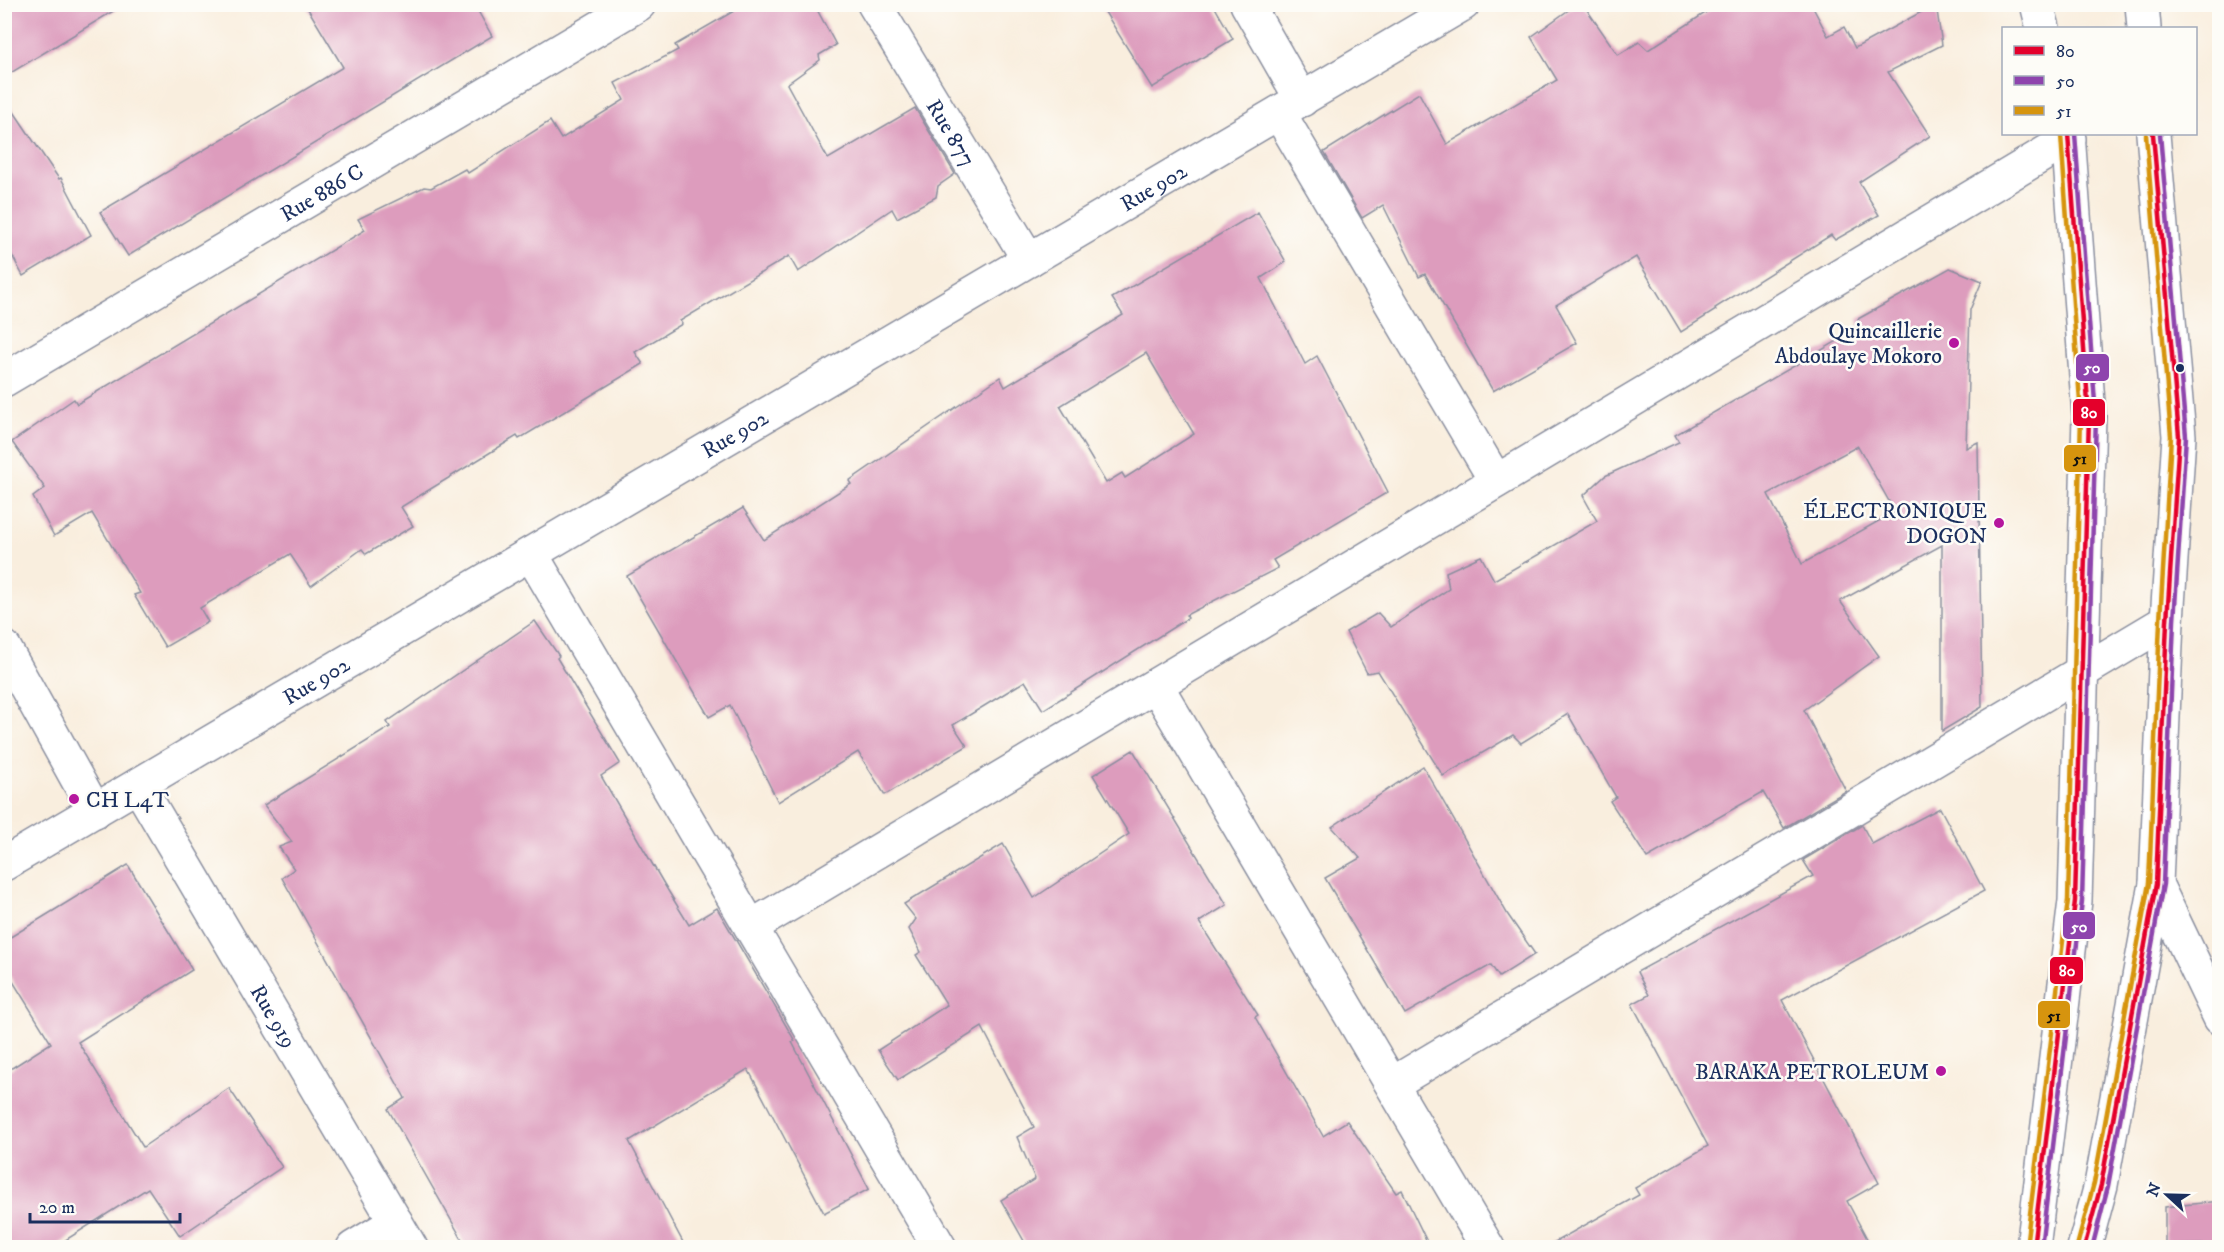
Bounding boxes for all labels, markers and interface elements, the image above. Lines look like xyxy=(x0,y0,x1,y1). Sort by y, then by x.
legend xyxy=(2002,27,2197,135)
text: 80 xyxy=(2056,41,2075,63)
text: 50 xyxy=(2056,71,2075,93)
street label: Rue 877 xyxy=(920,95,981,171)
text: 51 xyxy=(2056,101,2072,123)
street label: Rue 886 C xyxy=(276,158,369,228)
street label: Rue 902 xyxy=(1116,158,1192,218)
place label: Quincaillerie Abdoulaye Mokoro xyxy=(1775,318,1942,370)
marker: Quincaillerie Abdoulaye Mokoro xyxy=(1947,336,1961,350)
line badge: 50 xyxy=(2075,353,2110,382)
text: 50 xyxy=(2083,358,2101,378)
unlabelled marker xyxy=(2174,362,2186,374)
line badge: 80 xyxy=(2072,398,2106,427)
text: 80 xyxy=(2081,403,2098,423)
street label: Rue 902 xyxy=(697,404,774,465)
line badge: 51 xyxy=(2063,444,2097,473)
text: 51 xyxy=(2072,449,2087,469)
place label: ÉLECTRONIQUE DOGON xyxy=(1803,498,1987,550)
marker: ÉLECTRONIQUE DOGON xyxy=(1992,516,2006,530)
street label: Rue 902 xyxy=(278,651,355,712)
place label: CH L4T xyxy=(86,787,169,814)
marker: CH L4T xyxy=(67,792,81,806)
line badge: 50 xyxy=(2062,911,2096,940)
text: 50 xyxy=(2070,917,2088,937)
line badge: 80 xyxy=(2049,956,2084,985)
text: 80 xyxy=(2059,961,2076,981)
street label: Rue 919 xyxy=(244,980,302,1053)
line badge: 51 xyxy=(2037,1000,2071,1029)
text: 51 xyxy=(2046,1006,2061,1026)
place label: BARAKA PETROLEUM xyxy=(1695,1059,1929,1086)
marker: BARAKA PETROLEUM xyxy=(1934,1064,1948,1078)
north arrow xyxy=(2137,1165,2197,1225)
text: N xyxy=(2142,1180,2166,1200)
scale bar xyxy=(30,1186,180,1224)
text: 20 m xyxy=(39,1197,75,1219)

